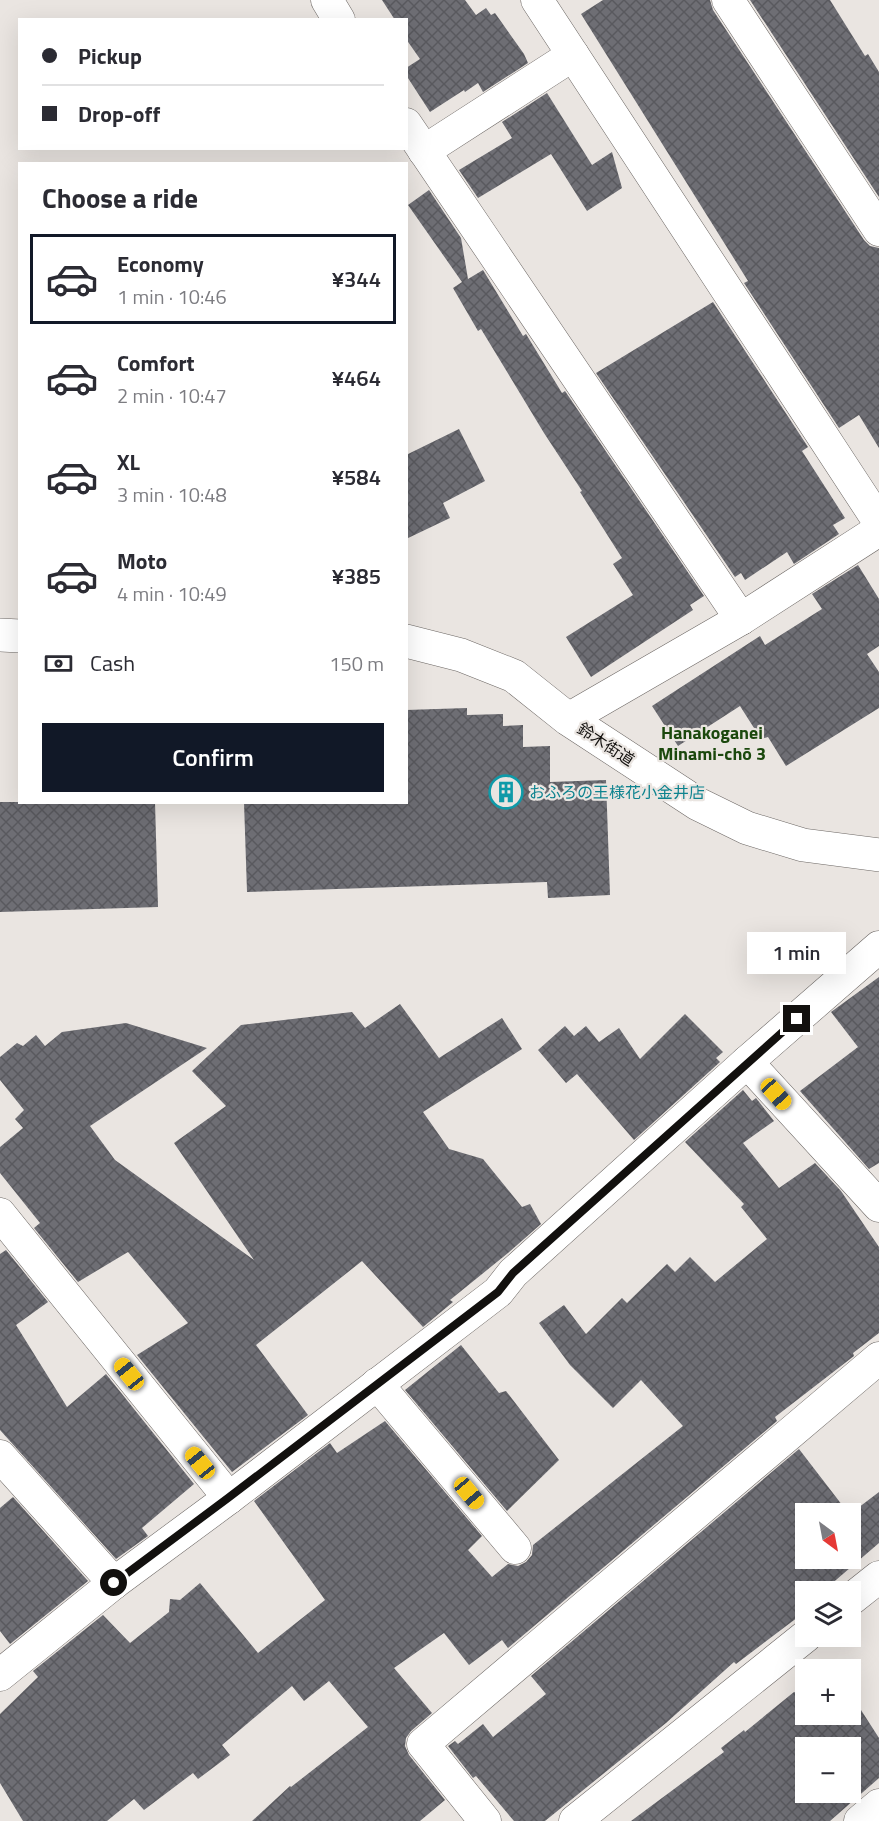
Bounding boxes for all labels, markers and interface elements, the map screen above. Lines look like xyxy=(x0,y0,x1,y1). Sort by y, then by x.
text: Pickup xyxy=(78,39,142,73)
text: Drop-off xyxy=(78,97,160,131)
text: Choose a ride xyxy=(42,177,198,218)
text: Economy xyxy=(117,247,204,281)
icon: car xyxy=(45,252,99,306)
text: ¥344 xyxy=(332,262,381,296)
text: 1 min · 10:46 xyxy=(117,281,227,312)
text: Comfort xyxy=(117,346,195,380)
icon: car xyxy=(45,351,99,405)
text: ¥464 xyxy=(332,361,381,395)
text: 2 min · 10:47 xyxy=(117,380,227,411)
text: XL xyxy=(117,445,140,479)
icon: car xyxy=(45,450,99,504)
text: ¥584 xyxy=(332,460,381,494)
text: 3 min · 10:48 xyxy=(117,479,227,510)
text: Moto xyxy=(117,544,167,578)
icon: car xyxy=(45,549,99,603)
text: ¥385 xyxy=(332,559,381,593)
text: 4 min · 10:49 xyxy=(117,578,227,609)
text: Cash xyxy=(90,646,135,680)
icon: cash xyxy=(42,647,75,680)
text: 150 m xyxy=(329,648,384,679)
street label: 鈴木街道 xyxy=(573,717,639,771)
district label: Hanakoganei Minami-chō 3 xyxy=(658,719,766,767)
button: Confirm xyxy=(42,723,384,792)
building icon: おふろの王様花小金井店 xyxy=(488,774,524,810)
place label: おふろの王様花小金井店 xyxy=(529,780,705,804)
callout: 1 min xyxy=(748,932,846,974)
text: 1 min xyxy=(772,937,821,968)
route end xyxy=(783,1005,810,1032)
car xyxy=(757,1075,795,1113)
car xyxy=(111,1354,147,1394)
car xyxy=(182,1443,218,1483)
car xyxy=(451,1473,487,1513)
north arrow xyxy=(795,1503,861,1569)
map controls xyxy=(795,1503,861,1803)
route start xyxy=(100,1569,127,1596)
button: layers xyxy=(795,1581,861,1647)
button: + xyxy=(795,1659,861,1725)
button: − xyxy=(795,1737,861,1803)

